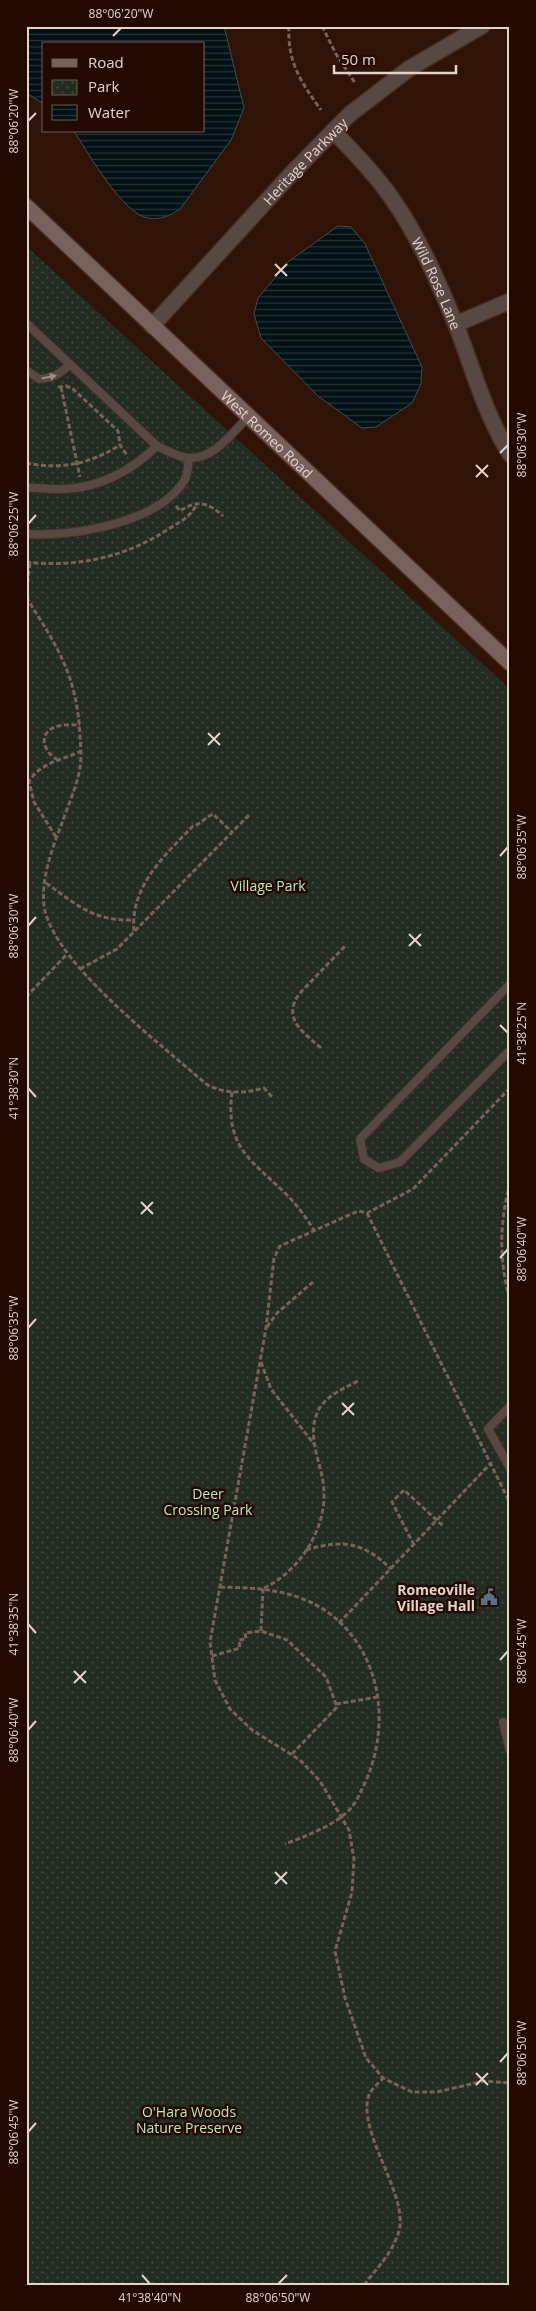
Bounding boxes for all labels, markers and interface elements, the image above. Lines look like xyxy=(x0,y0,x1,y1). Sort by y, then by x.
text: 88°06'20"W xyxy=(89,5,153,22)
legend xyxy=(42,42,205,132)
scale bar xyxy=(334,42,456,74)
text: 50 m xyxy=(341,49,376,69)
text: Road xyxy=(88,52,124,72)
text: Park xyxy=(88,76,119,96)
text: 88°06'20"W xyxy=(5,89,22,153)
text: Water xyxy=(88,102,130,122)
street label: Heritage Parkway xyxy=(258,112,352,209)
street label: Wild Rose Lane xyxy=(408,234,466,332)
one-way arrow xyxy=(41,373,56,381)
street label: West Romeo Road xyxy=(217,386,317,482)
text: 88°06'30"W xyxy=(513,413,530,477)
text: 88°06'25"W xyxy=(5,492,22,556)
text: 88°06'35"W xyxy=(513,815,530,879)
park label: Village Park xyxy=(230,876,306,895)
text: 88°06'30"W xyxy=(5,894,22,958)
text: 41°38'25"N xyxy=(513,1002,530,1064)
text: 41°38'30"N xyxy=(5,1057,22,1119)
text: 88°06'40"W xyxy=(513,1217,530,1281)
text: 88°06'35"W xyxy=(5,1296,22,1360)
park label: Deer Crossing Park xyxy=(164,1484,253,1519)
place label: Romeoville Village Hall xyxy=(397,1580,475,1615)
public building icon: Romeoville Village Hall xyxy=(479,1587,499,1607)
text: 41°38'35"N xyxy=(5,1593,22,1655)
text: 88°06'45"W xyxy=(513,1619,530,1683)
text: 88°06'40"W xyxy=(5,1698,22,1762)
text: 88°06'50"W xyxy=(513,2021,530,2085)
text: 88°06'45"W xyxy=(5,2100,22,2164)
park label: O'Hara Woods Nature Preserve xyxy=(136,2102,242,2137)
text: 41°38'40"N xyxy=(119,2289,181,2306)
text: 88°06'50"W xyxy=(246,2289,310,2306)

